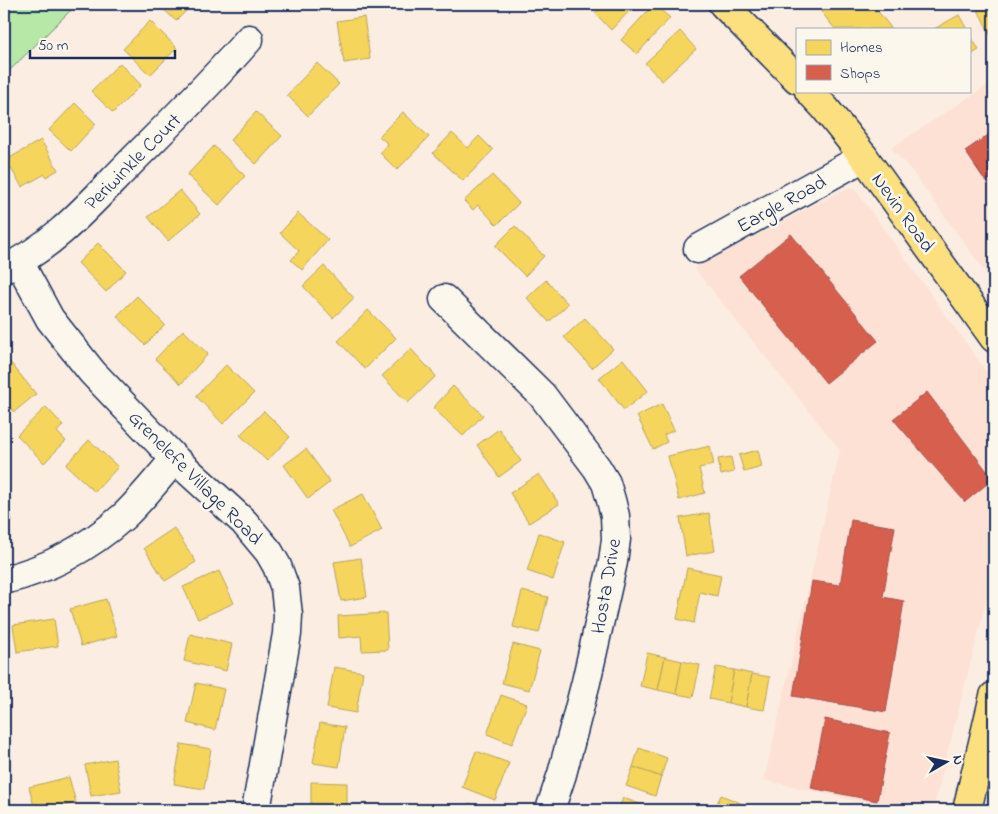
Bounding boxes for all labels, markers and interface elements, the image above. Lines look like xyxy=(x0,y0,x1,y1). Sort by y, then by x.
scale bar xyxy=(30,28,175,60)
legend xyxy=(796,28,970,92)
text: 50 m xyxy=(38,35,69,57)
text: Homes xyxy=(840,37,883,59)
text: Shops xyxy=(840,63,880,85)
street label: Periwinkle Court xyxy=(78,107,189,218)
street label: Nevin Road xyxy=(863,168,941,259)
street label: Eargle Road xyxy=(732,169,833,243)
street label: Grenelefe Village Road xyxy=(120,405,268,553)
street label: Hosta Drive xyxy=(585,536,630,636)
north arrow xyxy=(920,736,970,786)
text: N xyxy=(946,754,968,767)

